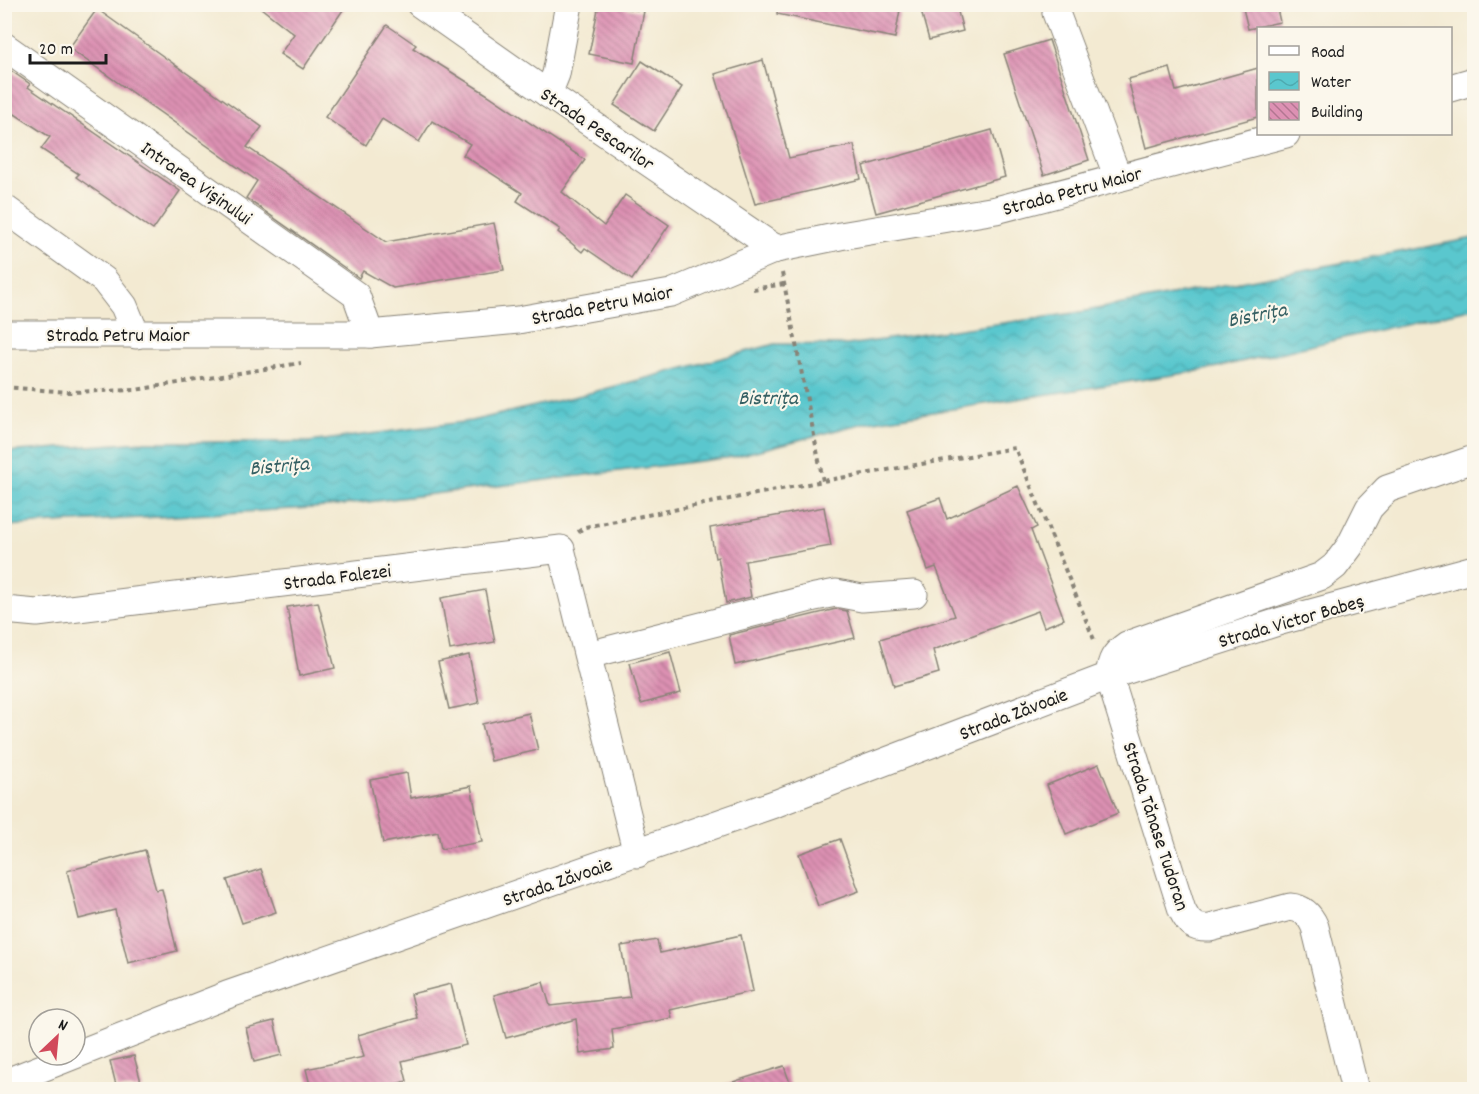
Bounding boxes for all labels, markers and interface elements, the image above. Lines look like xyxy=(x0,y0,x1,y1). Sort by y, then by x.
scale bar xyxy=(30,27,106,65)
legend xyxy=(1257,27,1452,135)
text: 20 m xyxy=(39,38,73,63)
text: Road xyxy=(1311,41,1345,66)
text: Water xyxy=(1311,71,1351,96)
street label: Strada Pescarilor xyxy=(534,82,659,179)
text: Building xyxy=(1311,101,1363,126)
street label: Intrarea Vișinului xyxy=(134,136,257,233)
street label: Strada Petru Maior xyxy=(1000,161,1146,225)
street label: Strada Petru Maior xyxy=(530,279,676,334)
water label: Bistrița xyxy=(1225,296,1291,337)
street label: Strada Petru Maior xyxy=(46,323,190,351)
water label: Bistrița xyxy=(738,385,799,415)
water label: Bistrița xyxy=(248,450,311,486)
street label: Strada Falezei xyxy=(282,558,393,599)
street label: Strada Victor Babeș xyxy=(1216,589,1368,657)
street label: Strada Zăvoaie xyxy=(956,682,1073,749)
street label: Strada Tănase Tudoran xyxy=(1114,739,1195,915)
street label: Strada Zăvoaie xyxy=(499,852,617,916)
north arrow xyxy=(27,1007,87,1067)
text: N xyxy=(54,1014,71,1038)

